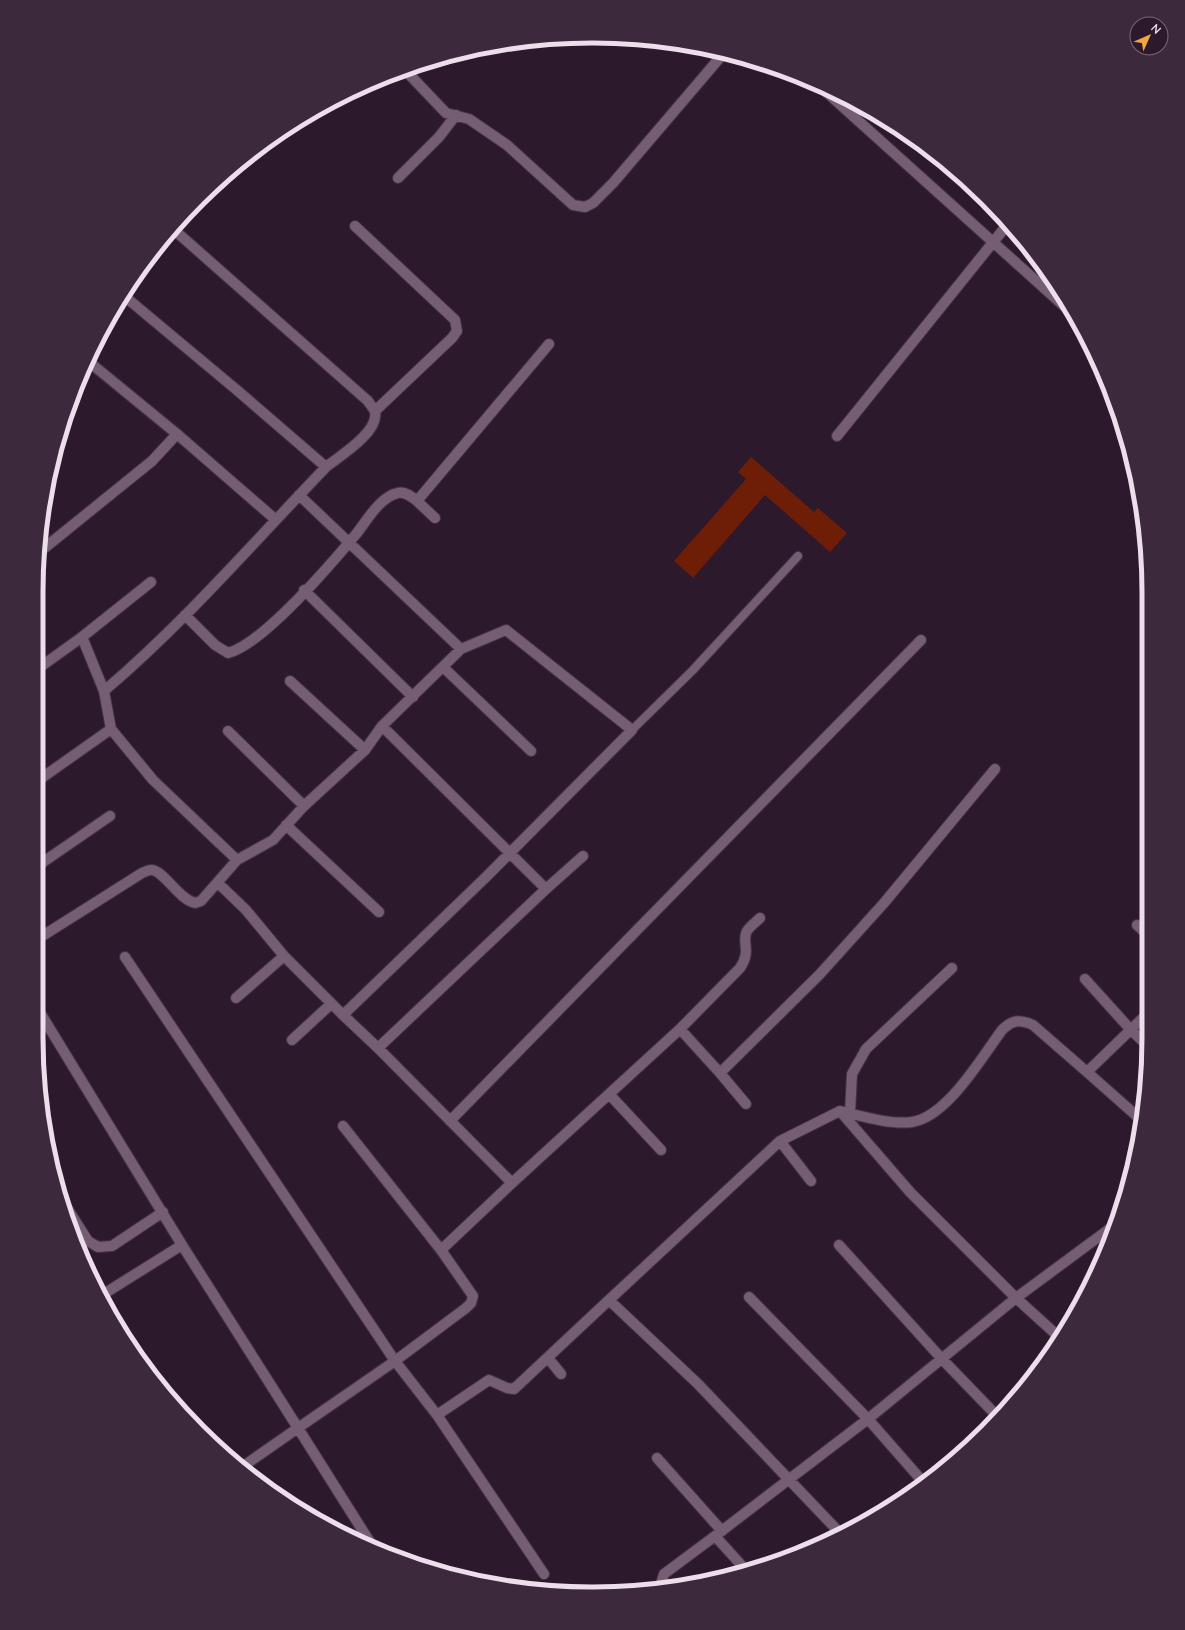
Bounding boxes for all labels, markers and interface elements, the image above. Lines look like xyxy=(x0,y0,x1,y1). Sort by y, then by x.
north arrow xyxy=(1129,16,1169,56)
text: N xyxy=(1149,21,1164,36)

